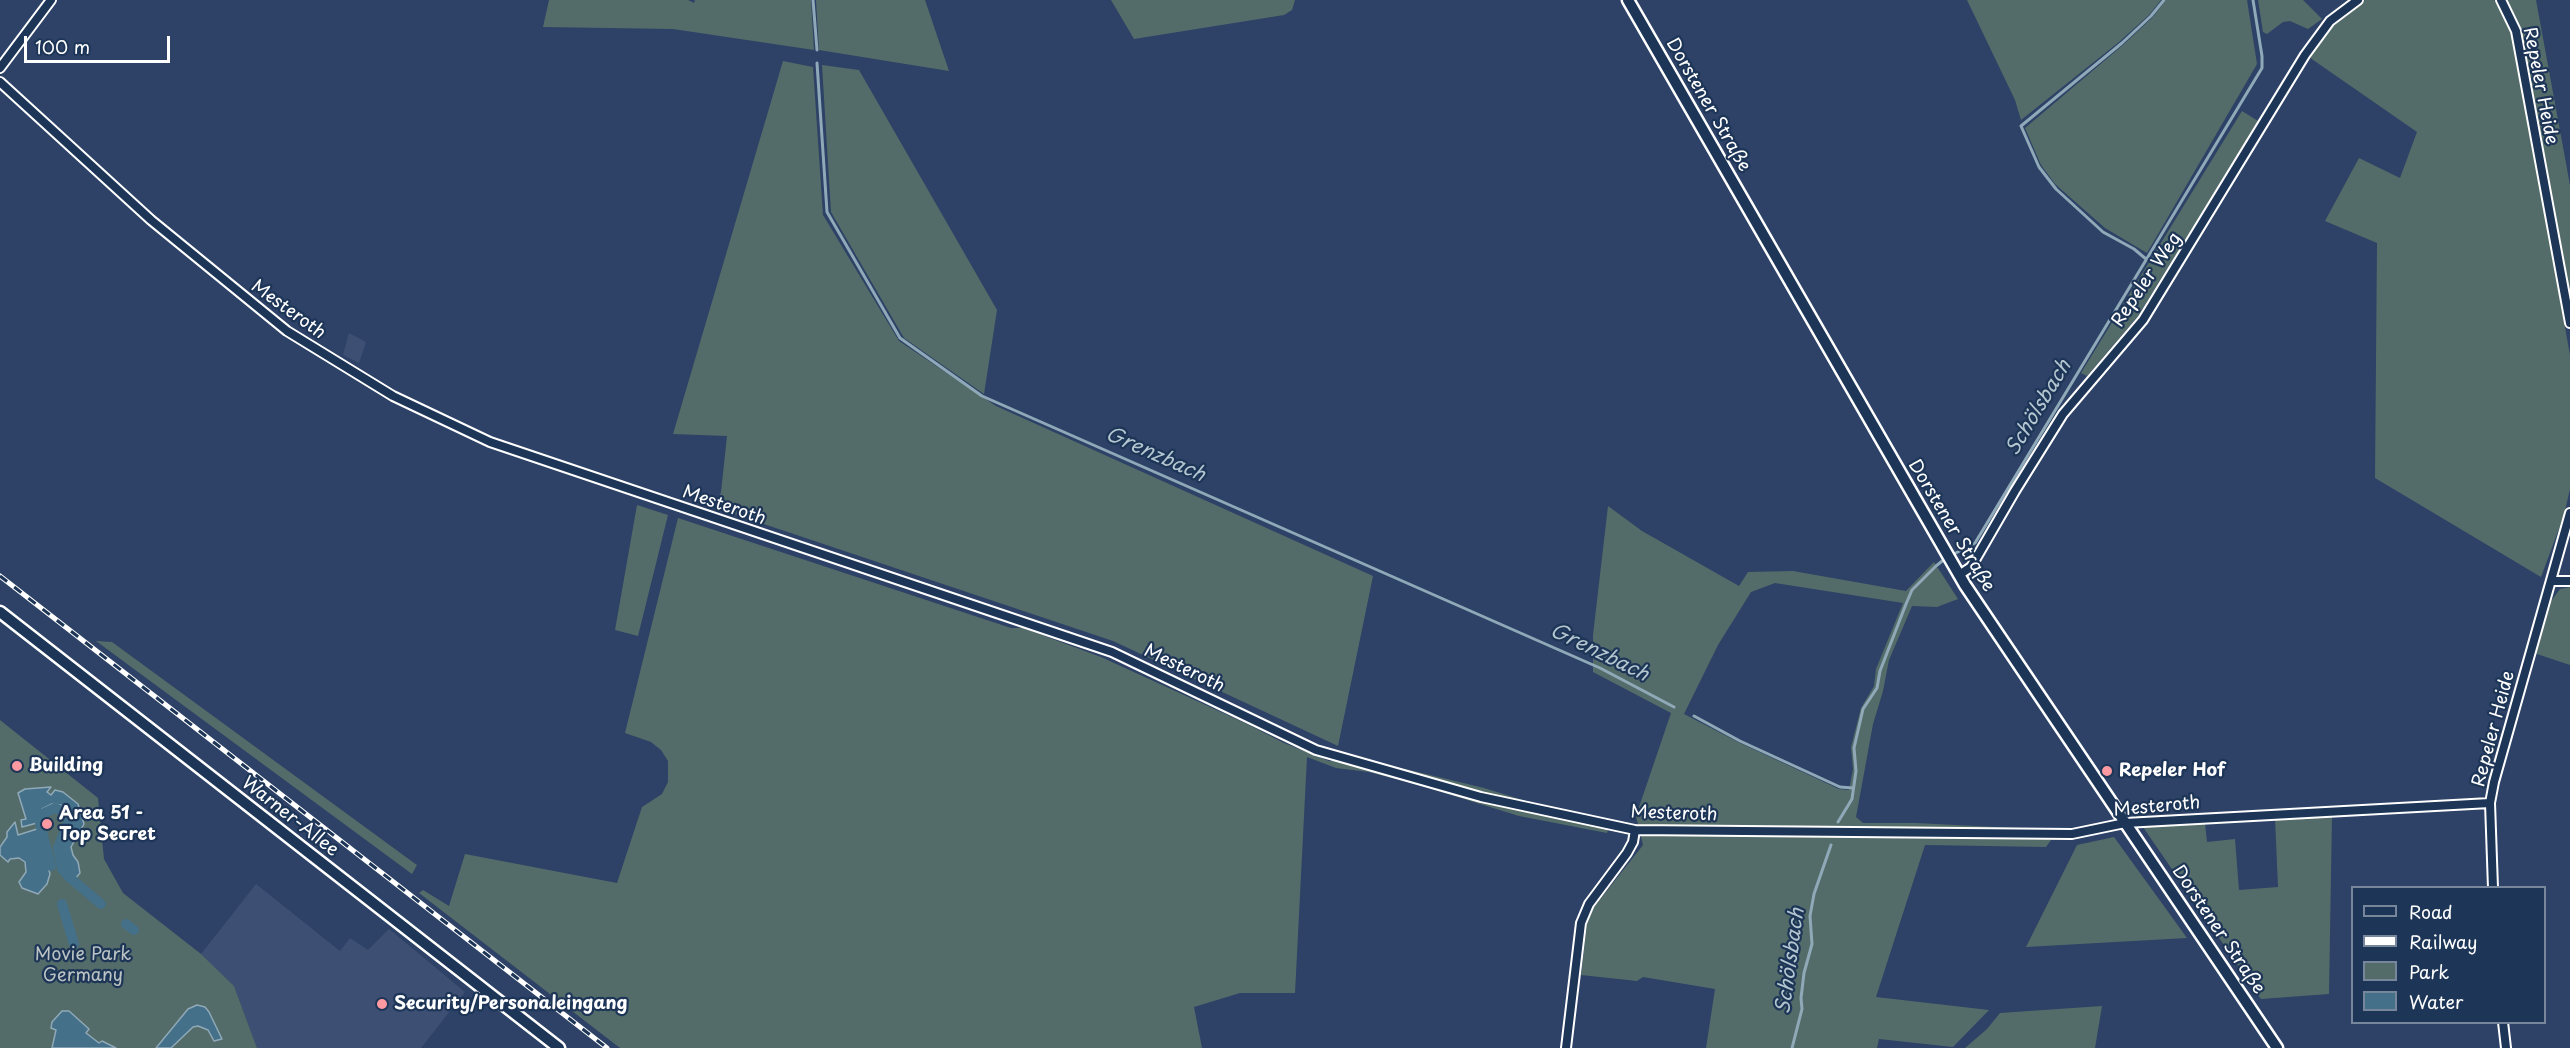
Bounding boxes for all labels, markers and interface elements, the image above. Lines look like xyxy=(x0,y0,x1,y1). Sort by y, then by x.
scale bar xyxy=(27,24,172,62)
street label: Repeler Heide xyxy=(2518,26,2562,146)
text: 100 m xyxy=(35,33,90,60)
street label: Dorstener Straße xyxy=(1661,34,1755,176)
street label: Repeler Weg xyxy=(2108,229,2186,331)
street label: Mesteroth xyxy=(246,276,330,344)
water label: Schölsbach xyxy=(2001,356,2077,460)
water label: Grenzbach xyxy=(1102,422,1208,488)
street label: Dorstener Straße xyxy=(1903,456,1999,596)
street label: Mesteroth xyxy=(679,482,769,530)
water label: Grenzbach xyxy=(1546,619,1652,687)
street label: Mesteroth xyxy=(1140,640,1228,698)
street label: Repeler Heide xyxy=(2468,669,2520,789)
place label: Building xyxy=(29,755,103,777)
marker: Building xyxy=(10,759,24,773)
place label: Repeler Hof xyxy=(2119,760,2225,782)
marker: Repeler Hof xyxy=(2100,764,2114,778)
street label: Warner-Allee xyxy=(237,772,343,862)
street label: Mesteroth xyxy=(2113,792,2201,822)
street label: Mesteroth xyxy=(1630,802,1718,826)
place label: Area 51 - Top Secret xyxy=(59,803,156,846)
marker: Area 51 - Top Secret xyxy=(40,817,54,831)
street label: Dorstener Straße xyxy=(2167,862,2269,998)
legend xyxy=(2351,886,2546,1024)
text: Road xyxy=(2409,898,2453,925)
water label: Schölsbach xyxy=(1772,906,1810,1016)
text: Railway xyxy=(2409,928,2477,955)
park label: Movie Park Germany xyxy=(35,944,131,986)
text: Park xyxy=(2409,958,2449,985)
text: Water xyxy=(2409,988,2463,1015)
place label: Security/Personaleingang xyxy=(394,993,628,1015)
marker: Security/Personaleingang xyxy=(375,997,389,1011)

